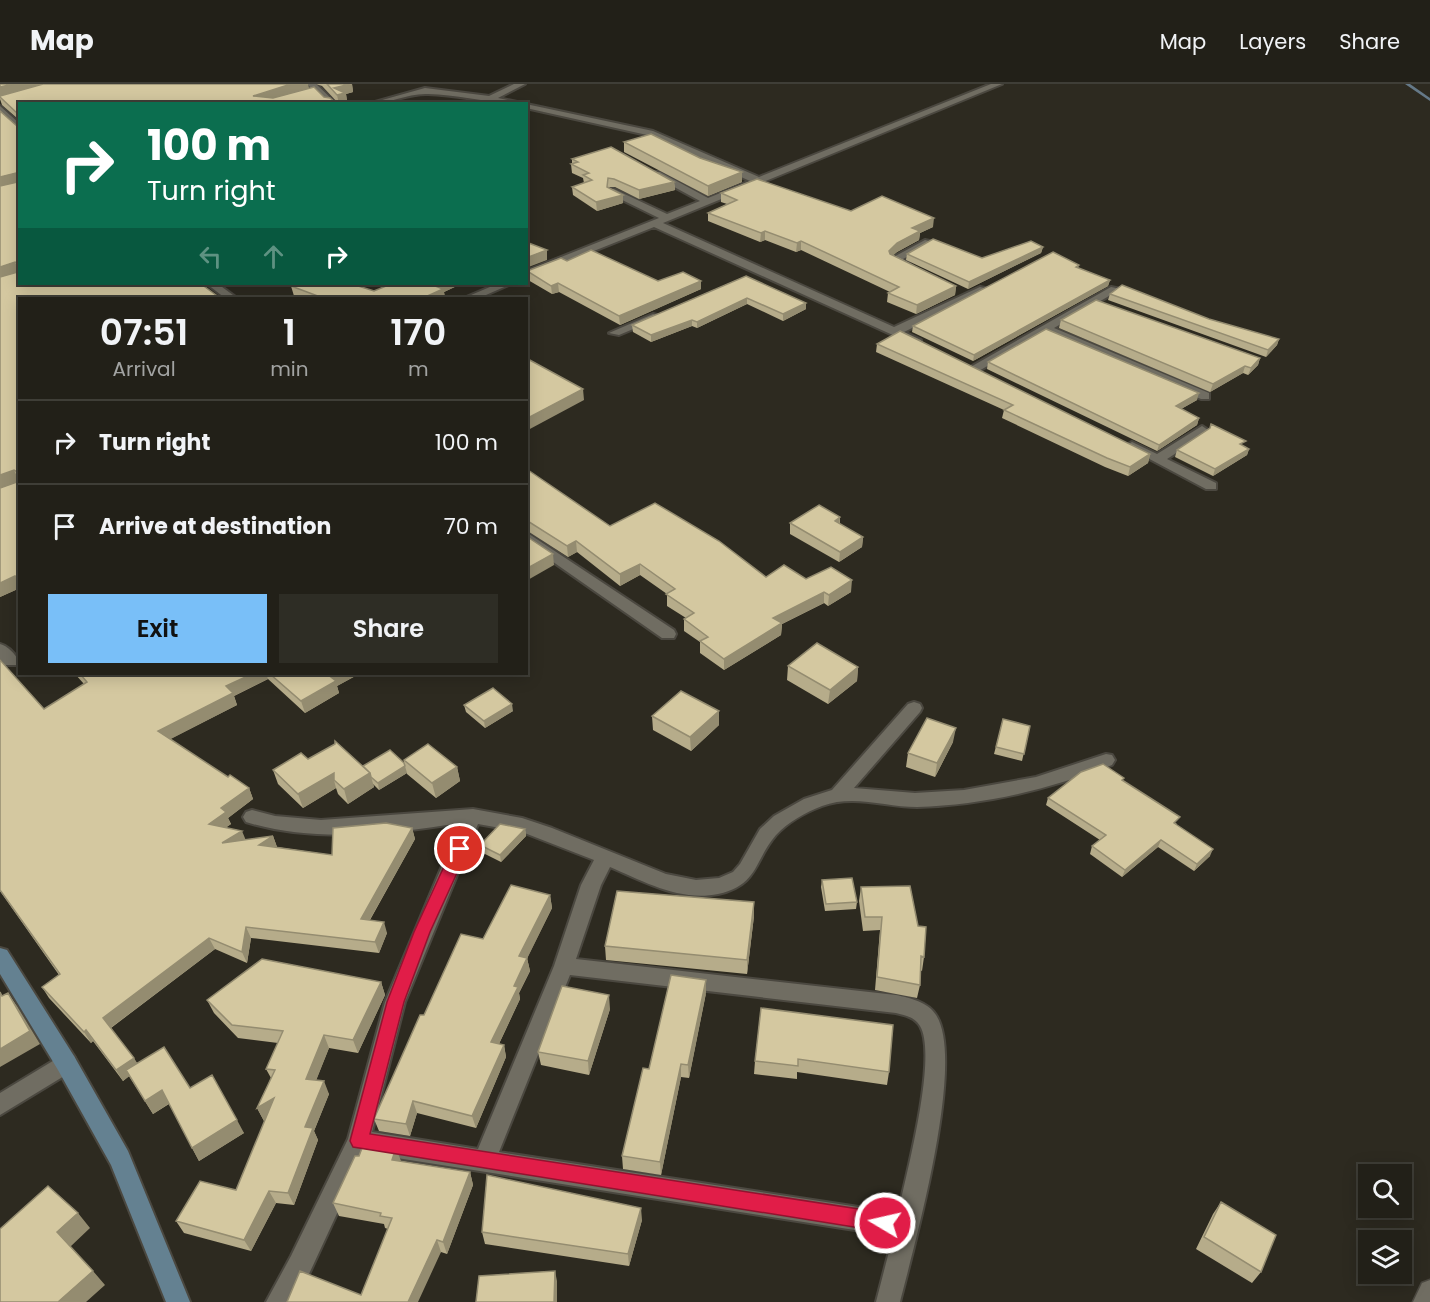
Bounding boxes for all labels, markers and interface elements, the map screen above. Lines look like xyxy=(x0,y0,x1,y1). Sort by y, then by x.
text: Map xyxy=(30,21,94,60)
text: Map xyxy=(1160,27,1206,56)
text: Layers xyxy=(1239,27,1306,56)
text: Share xyxy=(1339,27,1400,56)
text: 100 m xyxy=(147,116,271,175)
icon: right xyxy=(48,126,126,204)
text: Turn right xyxy=(147,172,276,209)
icon: left xyxy=(194,240,227,273)
icon: ahead xyxy=(257,240,290,273)
icon: right xyxy=(320,240,353,273)
text: 07:51 xyxy=(100,307,188,358)
text: 1 xyxy=(283,307,296,358)
text: 170 xyxy=(390,307,446,358)
text: Arrival xyxy=(113,355,176,383)
text: min xyxy=(270,355,308,383)
text: m xyxy=(408,355,429,383)
icon: right xyxy=(48,426,81,459)
text: Turn right xyxy=(99,427,210,458)
text: 100 m xyxy=(435,427,498,458)
icon: arrive xyxy=(48,510,81,543)
text: Arrive at destination xyxy=(99,511,331,542)
text: 70 m xyxy=(444,511,498,542)
button: Exit xyxy=(48,594,267,663)
button: Share xyxy=(279,594,498,663)
pin xyxy=(434,823,485,874)
icon: arrive xyxy=(443,832,476,865)
map controls xyxy=(1358,1164,1412,1284)
button: search xyxy=(1358,1164,1412,1218)
position arrow xyxy=(853,1191,917,1255)
button: layers xyxy=(1358,1230,1412,1284)

